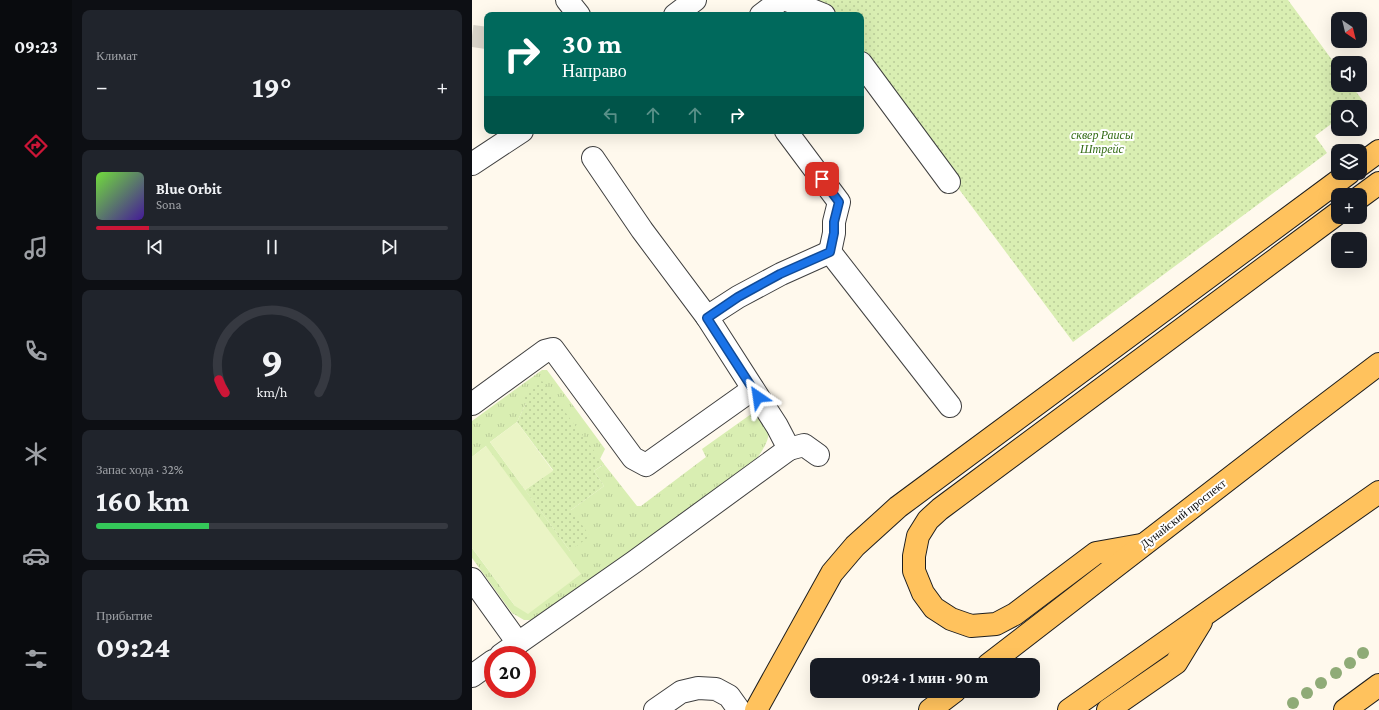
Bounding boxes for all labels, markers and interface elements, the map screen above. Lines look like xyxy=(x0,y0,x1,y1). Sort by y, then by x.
north arrow xyxy=(1331,12,1367,48)
map controls xyxy=(1331,12,1367,268)
icon: right xyxy=(496,28,548,80)
text: 30 m xyxy=(562,28,622,59)
text: 09:23 xyxy=(14,37,58,57)
text: Климат xyxy=(96,48,137,63)
button: sound xyxy=(1331,56,1367,92)
text: Направо xyxy=(562,61,627,81)
text: 19° xyxy=(252,70,292,103)
text: − xyxy=(96,74,108,99)
text: + xyxy=(436,74,448,99)
button: search xyxy=(1331,100,1367,136)
icon: left xyxy=(600,104,622,126)
icon: ahead xyxy=(642,104,664,126)
icon: ahead xyxy=(684,104,706,126)
icon: right xyxy=(726,104,748,126)
park label: сквер Раисы Штрейс xyxy=(1071,128,1133,156)
icon: directions xyxy=(22,132,50,160)
button: layers xyxy=(1331,144,1367,180)
pin xyxy=(805,162,839,196)
icon: arrive xyxy=(811,168,833,190)
text: Blue Orbit xyxy=(156,181,222,197)
button: + xyxy=(1331,188,1367,224)
text: Sona xyxy=(156,197,182,212)
button: − xyxy=(1331,232,1367,268)
icon: music xyxy=(22,234,50,262)
icon: previous xyxy=(144,236,166,258)
icon: pause xyxy=(261,236,283,258)
icon: next xyxy=(378,236,400,258)
icon: phone xyxy=(22,337,50,365)
text: 9 xyxy=(261,339,283,385)
position arrow xyxy=(737,376,779,418)
text: km/h xyxy=(257,384,288,400)
icon: climate xyxy=(22,440,50,468)
text: Запас хода · 32% xyxy=(96,462,183,477)
street label: Дунайский проспект xyxy=(1137,476,1229,552)
text: 160 km xyxy=(96,484,189,517)
icon: car xyxy=(22,542,50,570)
text: Прибытие xyxy=(96,608,153,623)
text: 09:24 xyxy=(96,630,170,663)
icon: filters xyxy=(22,645,50,673)
speed limit sign: 20 xyxy=(484,646,536,698)
text: 09:24 · 1 мин · 90 m xyxy=(862,670,988,686)

